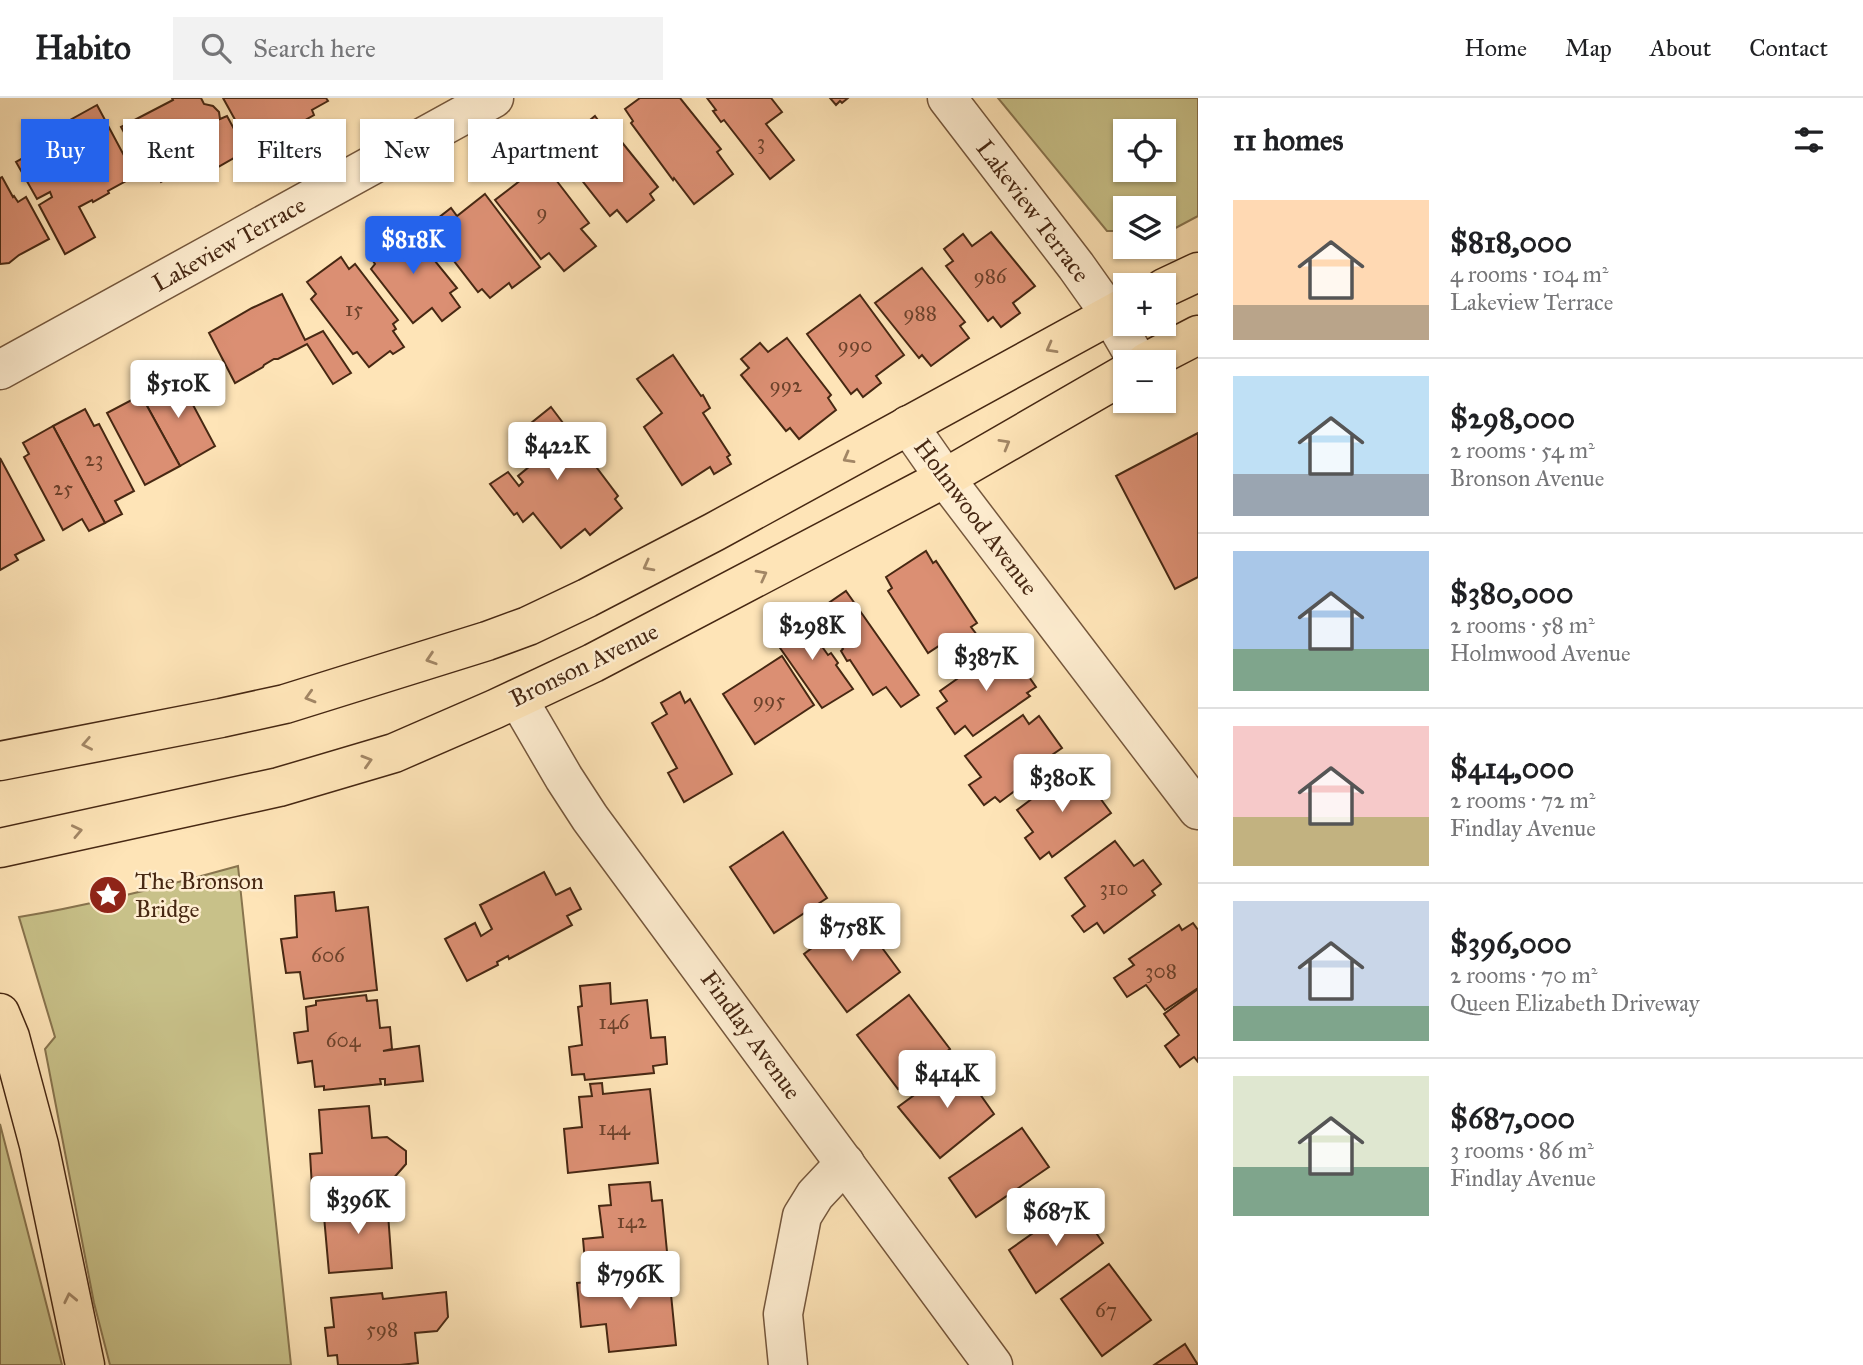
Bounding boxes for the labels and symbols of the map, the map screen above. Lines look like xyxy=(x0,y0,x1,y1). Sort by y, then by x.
house number: 3 xyxy=(757,129,765,155)
street label: Lakeview Terrace xyxy=(970,134,1096,288)
street label: Lakeview Terrace xyxy=(147,190,311,298)
house number: 9 xyxy=(536,199,548,225)
pin: $818K xyxy=(364,216,462,276)
house number: 986 xyxy=(973,263,1008,289)
house number: 15 xyxy=(345,296,363,322)
house number: 988 xyxy=(903,300,937,326)
house number: 990 xyxy=(838,332,872,358)
one-way arrow xyxy=(1045,340,1058,353)
pin: $510K xyxy=(129,360,227,420)
house number: 992 xyxy=(770,372,803,398)
pin: $422K xyxy=(508,422,606,482)
street label: Holmwood Avenue xyxy=(907,433,1045,601)
one-way arrow xyxy=(997,439,1010,452)
house number: 23 xyxy=(85,446,103,472)
one-way arrow xyxy=(843,449,856,463)
house number: 25 xyxy=(53,475,73,501)
one-way arrow xyxy=(643,558,656,571)
one-way arrow xyxy=(755,569,767,583)
pin: $298K xyxy=(763,602,861,662)
street label: Bronson Avenue xyxy=(505,616,663,714)
pin: $387K xyxy=(937,634,1035,693)
one-way arrow xyxy=(425,651,438,665)
house number: 995 xyxy=(753,687,785,713)
one-way arrow xyxy=(304,689,316,703)
one-way arrow xyxy=(81,736,93,751)
one-way arrow xyxy=(361,754,373,769)
pin: $380K xyxy=(1013,754,1111,814)
one-way arrow xyxy=(71,825,83,840)
place label: The Bronson Bridge xyxy=(135,866,264,924)
place icon: The Bronson Bridge xyxy=(87,874,129,916)
house number: 310 xyxy=(1100,875,1128,901)
pin: $758K xyxy=(803,904,901,963)
house number: 606 xyxy=(311,942,346,968)
house number: 308 xyxy=(1145,958,1177,984)
street label: Findlay Avenue xyxy=(694,965,808,1105)
house number: 146 xyxy=(599,1009,631,1035)
house number: 604 xyxy=(326,1027,362,1053)
pin: $414K xyxy=(898,1051,996,1110)
house number: 144 xyxy=(598,1115,631,1141)
pin: $396K xyxy=(309,1176,407,1236)
pin: $687K xyxy=(1007,1188,1105,1248)
house number: 142 xyxy=(617,1208,648,1234)
pin: $796K xyxy=(581,1252,679,1311)
one-way arrow xyxy=(64,1292,78,1304)
house number: 67 xyxy=(1095,1297,1117,1323)
house number: 598 xyxy=(366,1316,398,1342)

